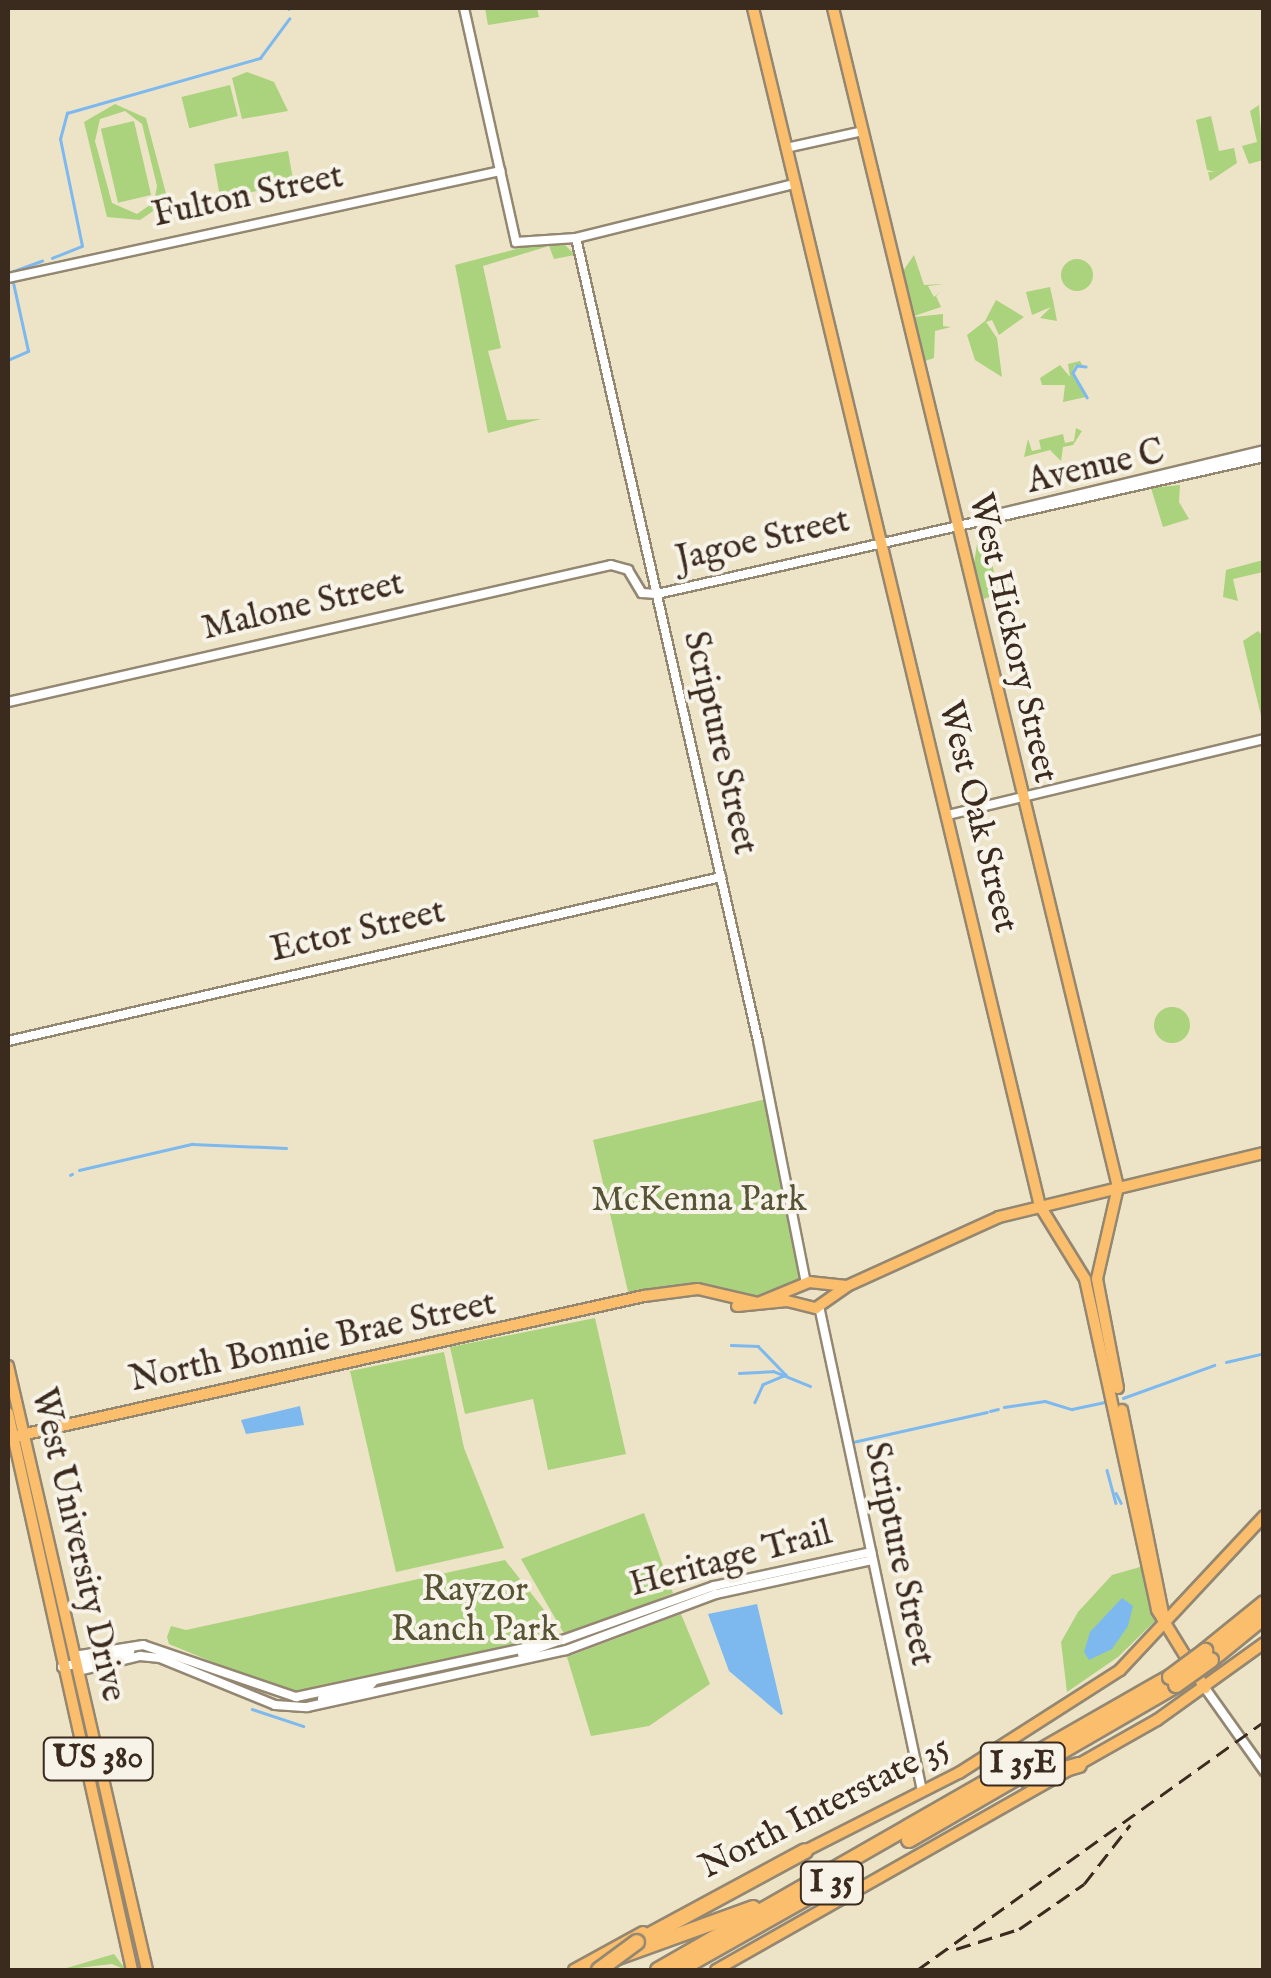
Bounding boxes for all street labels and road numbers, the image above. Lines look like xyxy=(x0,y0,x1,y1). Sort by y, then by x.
street label: Fulton Street xyxy=(149,156,347,238)
street label: Avenue C xyxy=(1023,432,1169,504)
street label: West Hickory Street xyxy=(958,489,1066,787)
street label: Jagoe Street xyxy=(672,501,854,581)
street label: Malone Street xyxy=(198,563,408,651)
street label: Scripture Street xyxy=(673,627,765,859)
street label: West Oak Street xyxy=(928,697,1026,937)
street label: Ector Street xyxy=(267,892,449,972)
street label: North Bonnie Brae Street xyxy=(126,1284,500,1402)
street label: West University Drive xyxy=(20,1384,134,1706)
street label: Scripture Street xyxy=(854,1438,942,1670)
street label: Heritage Trail xyxy=(625,1513,837,1607)
street label: North Interstate 35 xyxy=(693,1727,957,1889)
road number: US 380 xyxy=(41,1732,156,1786)
road number: I 35E xyxy=(978,1737,1068,1791)
road number: I 35 xyxy=(800,1856,864,1910)

